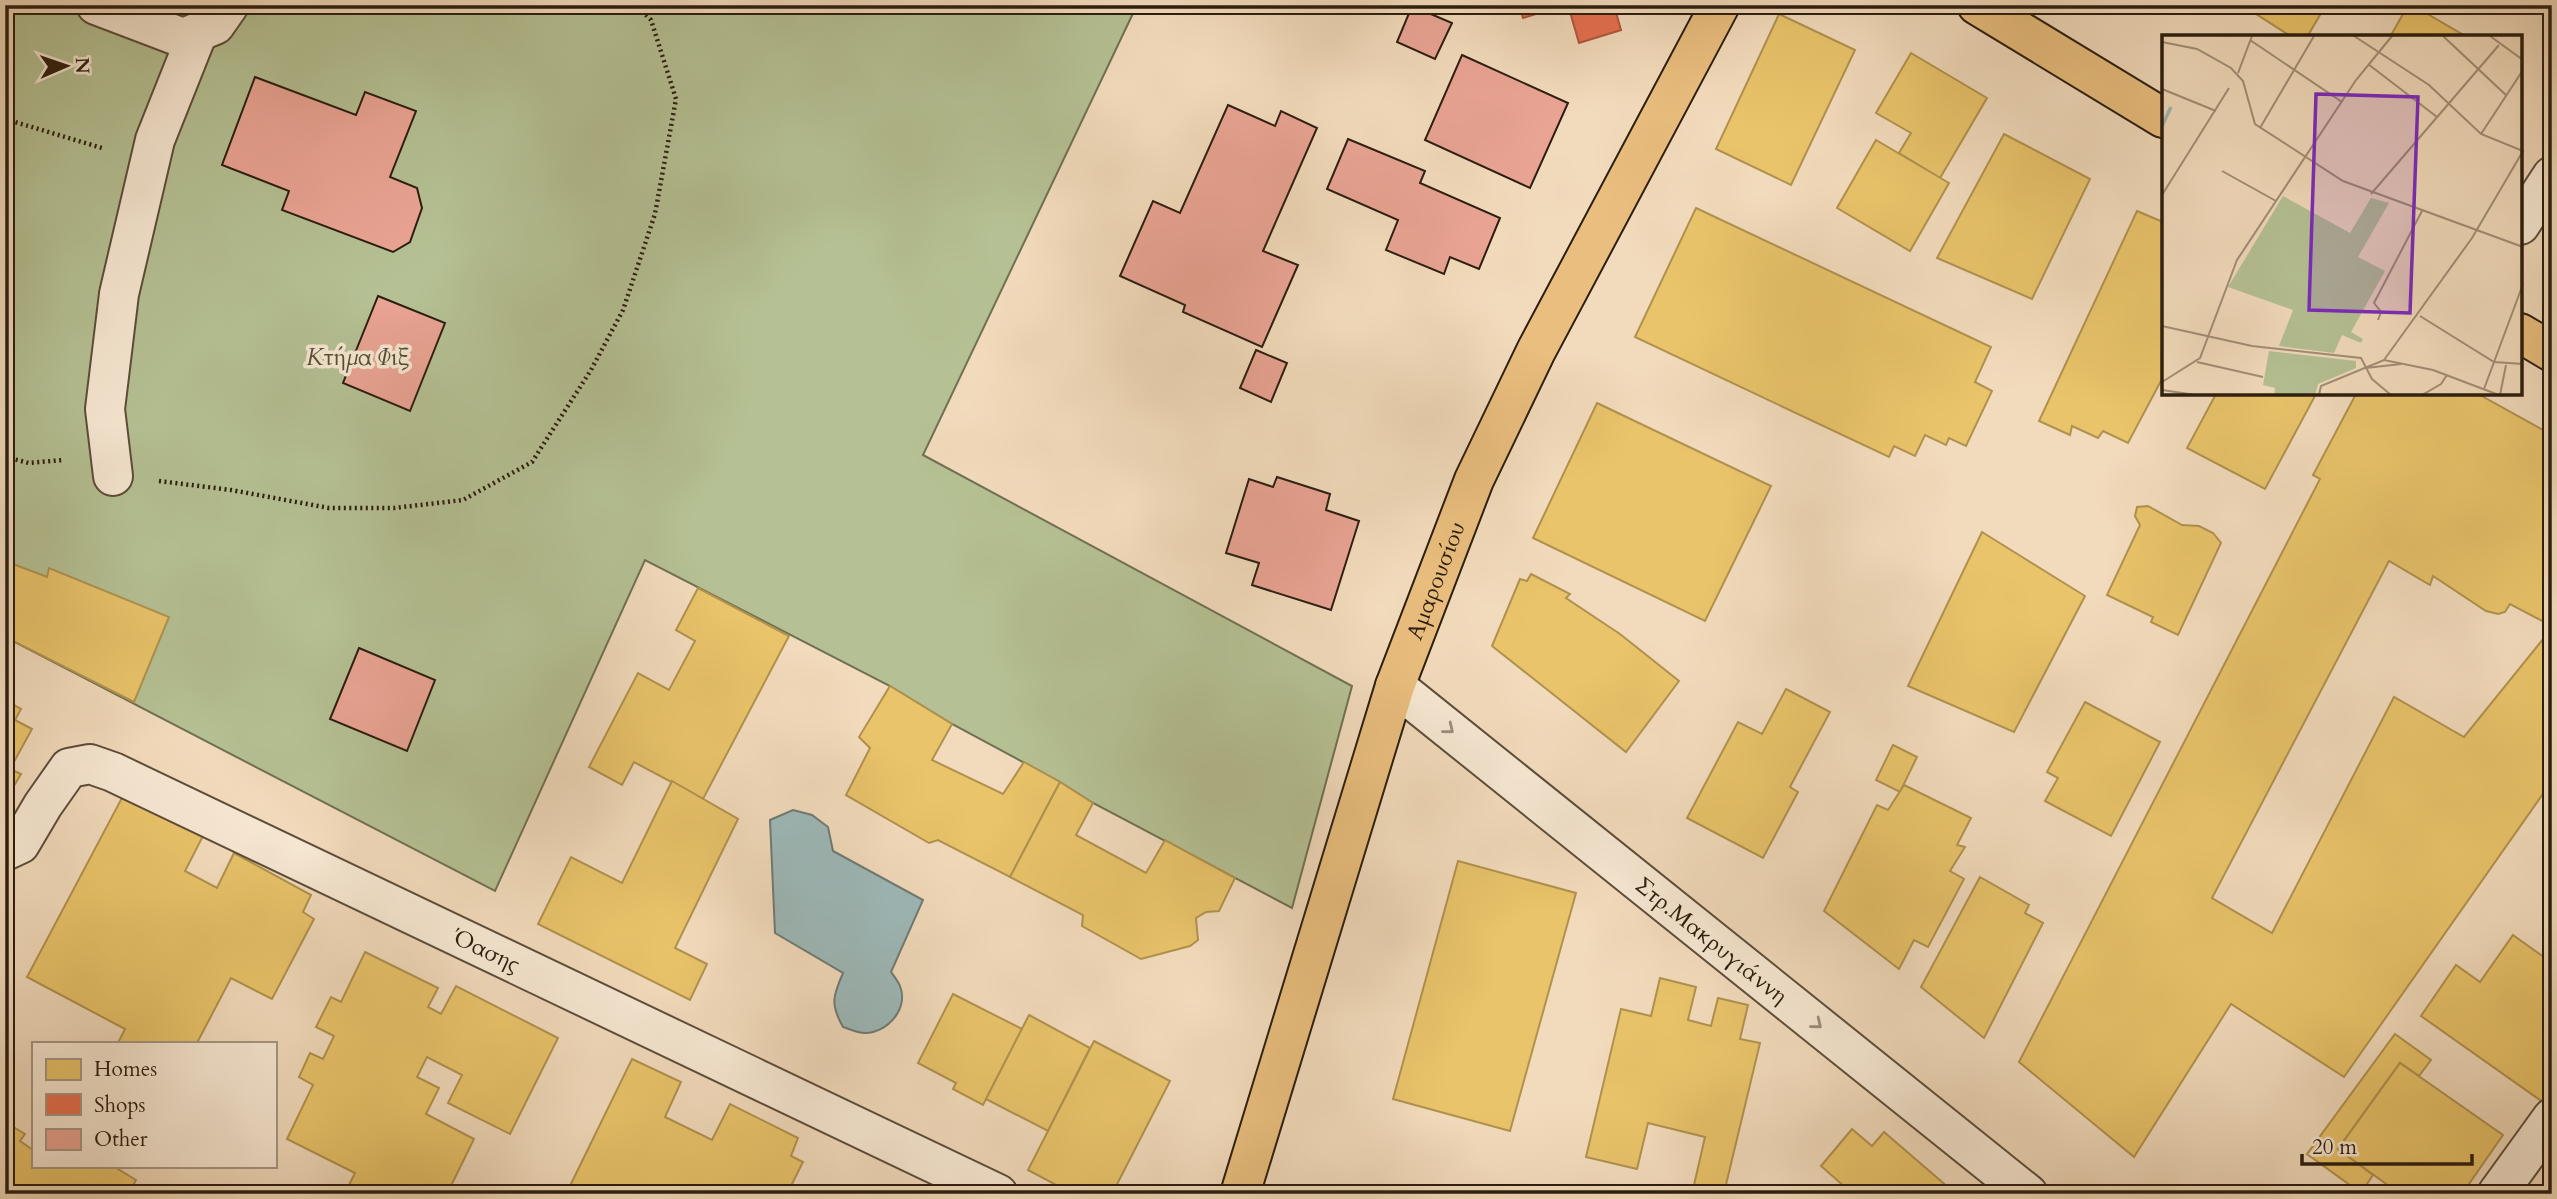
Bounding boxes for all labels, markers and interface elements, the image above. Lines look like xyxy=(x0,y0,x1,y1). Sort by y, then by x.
north arrow xyxy=(32,32,102,102)
inset map xyxy=(2162,35,2522,396)
text: N xyxy=(69,57,95,75)
park label: Κτήμα Φιξ xyxy=(306,342,410,373)
street label: Αμαρουσίου xyxy=(1399,517,1472,644)
one-way arrow xyxy=(1441,720,1453,733)
street label: Στρ.Μακρυγιάννη xyxy=(1629,870,1794,1011)
street label: Όασης xyxy=(447,921,526,980)
one-way arrow xyxy=(1810,1016,1822,1029)
legend xyxy=(32,1042,276,1168)
text: Homes xyxy=(94,1055,157,1084)
text: Shops xyxy=(94,1091,146,1120)
scale bar xyxy=(2302,1122,2471,1166)
text: Other xyxy=(94,1125,148,1154)
text: 20 m xyxy=(2312,1133,2357,1162)

